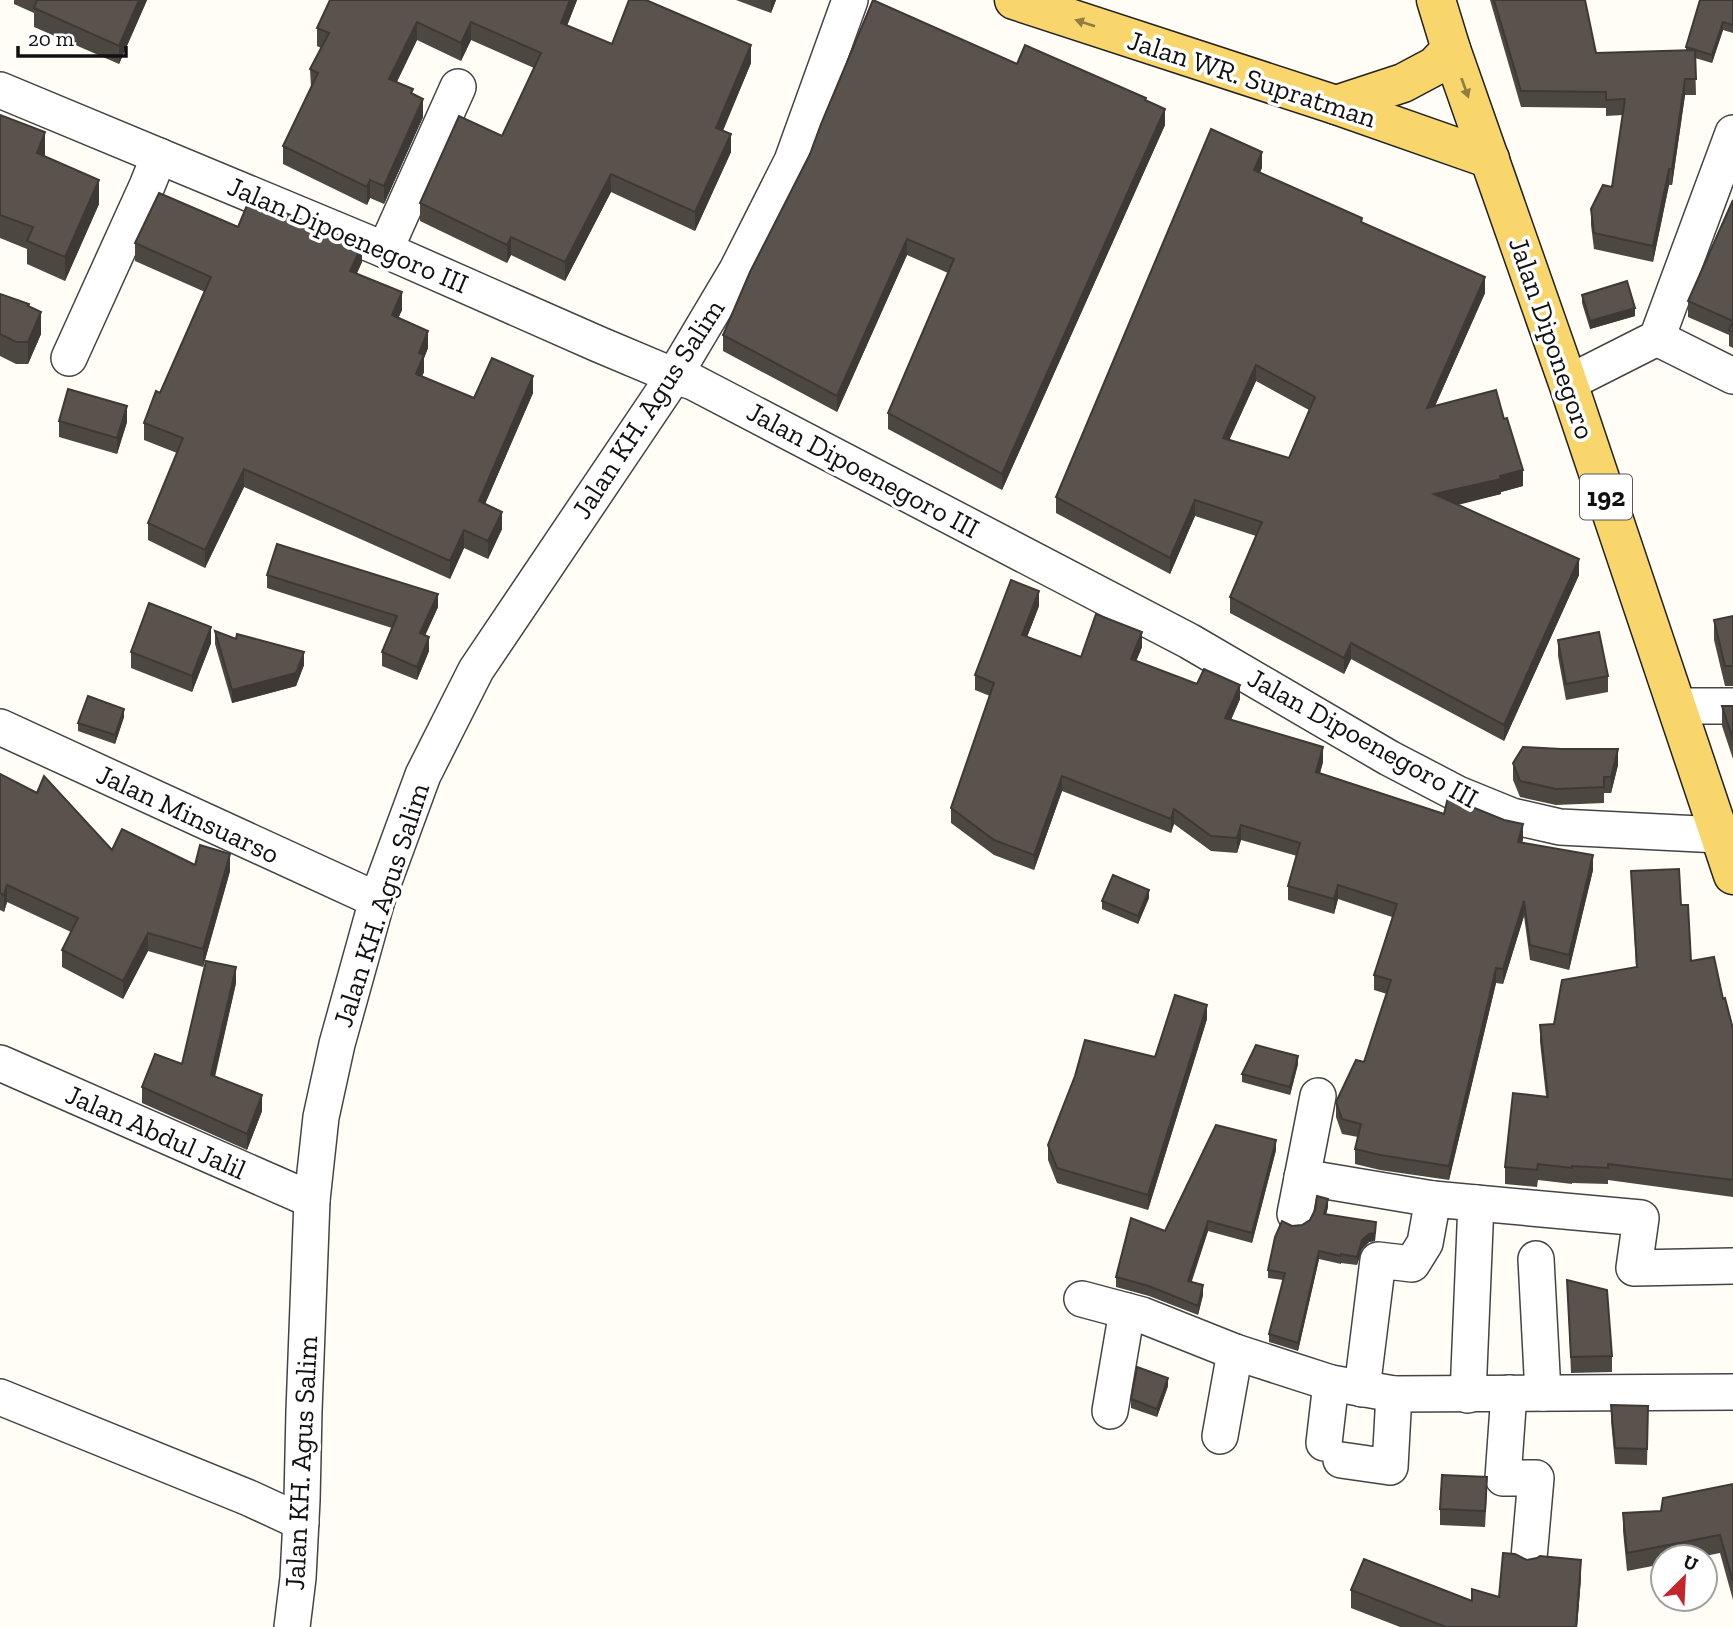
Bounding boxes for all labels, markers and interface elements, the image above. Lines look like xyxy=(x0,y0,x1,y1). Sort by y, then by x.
scale bar xyxy=(18,14,126,58)
one-way arrow xyxy=(1074,17,1095,28)
street label: Jalan WR. Supratman xyxy=(1124,23,1380,135)
text: 20 m xyxy=(28,26,74,51)
one-way arrow xyxy=(1460,78,1471,99)
street label: Jalan Dipoenegoro III xyxy=(223,169,473,301)
street label: Jalan Diponegoro xyxy=(1502,233,1602,443)
street label: Jalan KH. Agus Salim xyxy=(565,293,731,525)
street label: Jalan Dipoenegoro III xyxy=(741,395,985,545)
road number: 192 xyxy=(1580,475,1632,520)
street label: Jalan Dipoenegoro III xyxy=(1242,661,1484,815)
street label: Jalan Minsuarso xyxy=(92,757,284,871)
street label: Jalan KH. Agus Salim xyxy=(326,779,436,1031)
street label: Jalan Abdul Jalil xyxy=(61,1078,251,1186)
street label: Jalan KH. Agus Salim xyxy=(278,1335,324,1591)
north arrow xyxy=(1649,1543,1719,1613)
text: U xyxy=(1680,1550,1702,1576)

